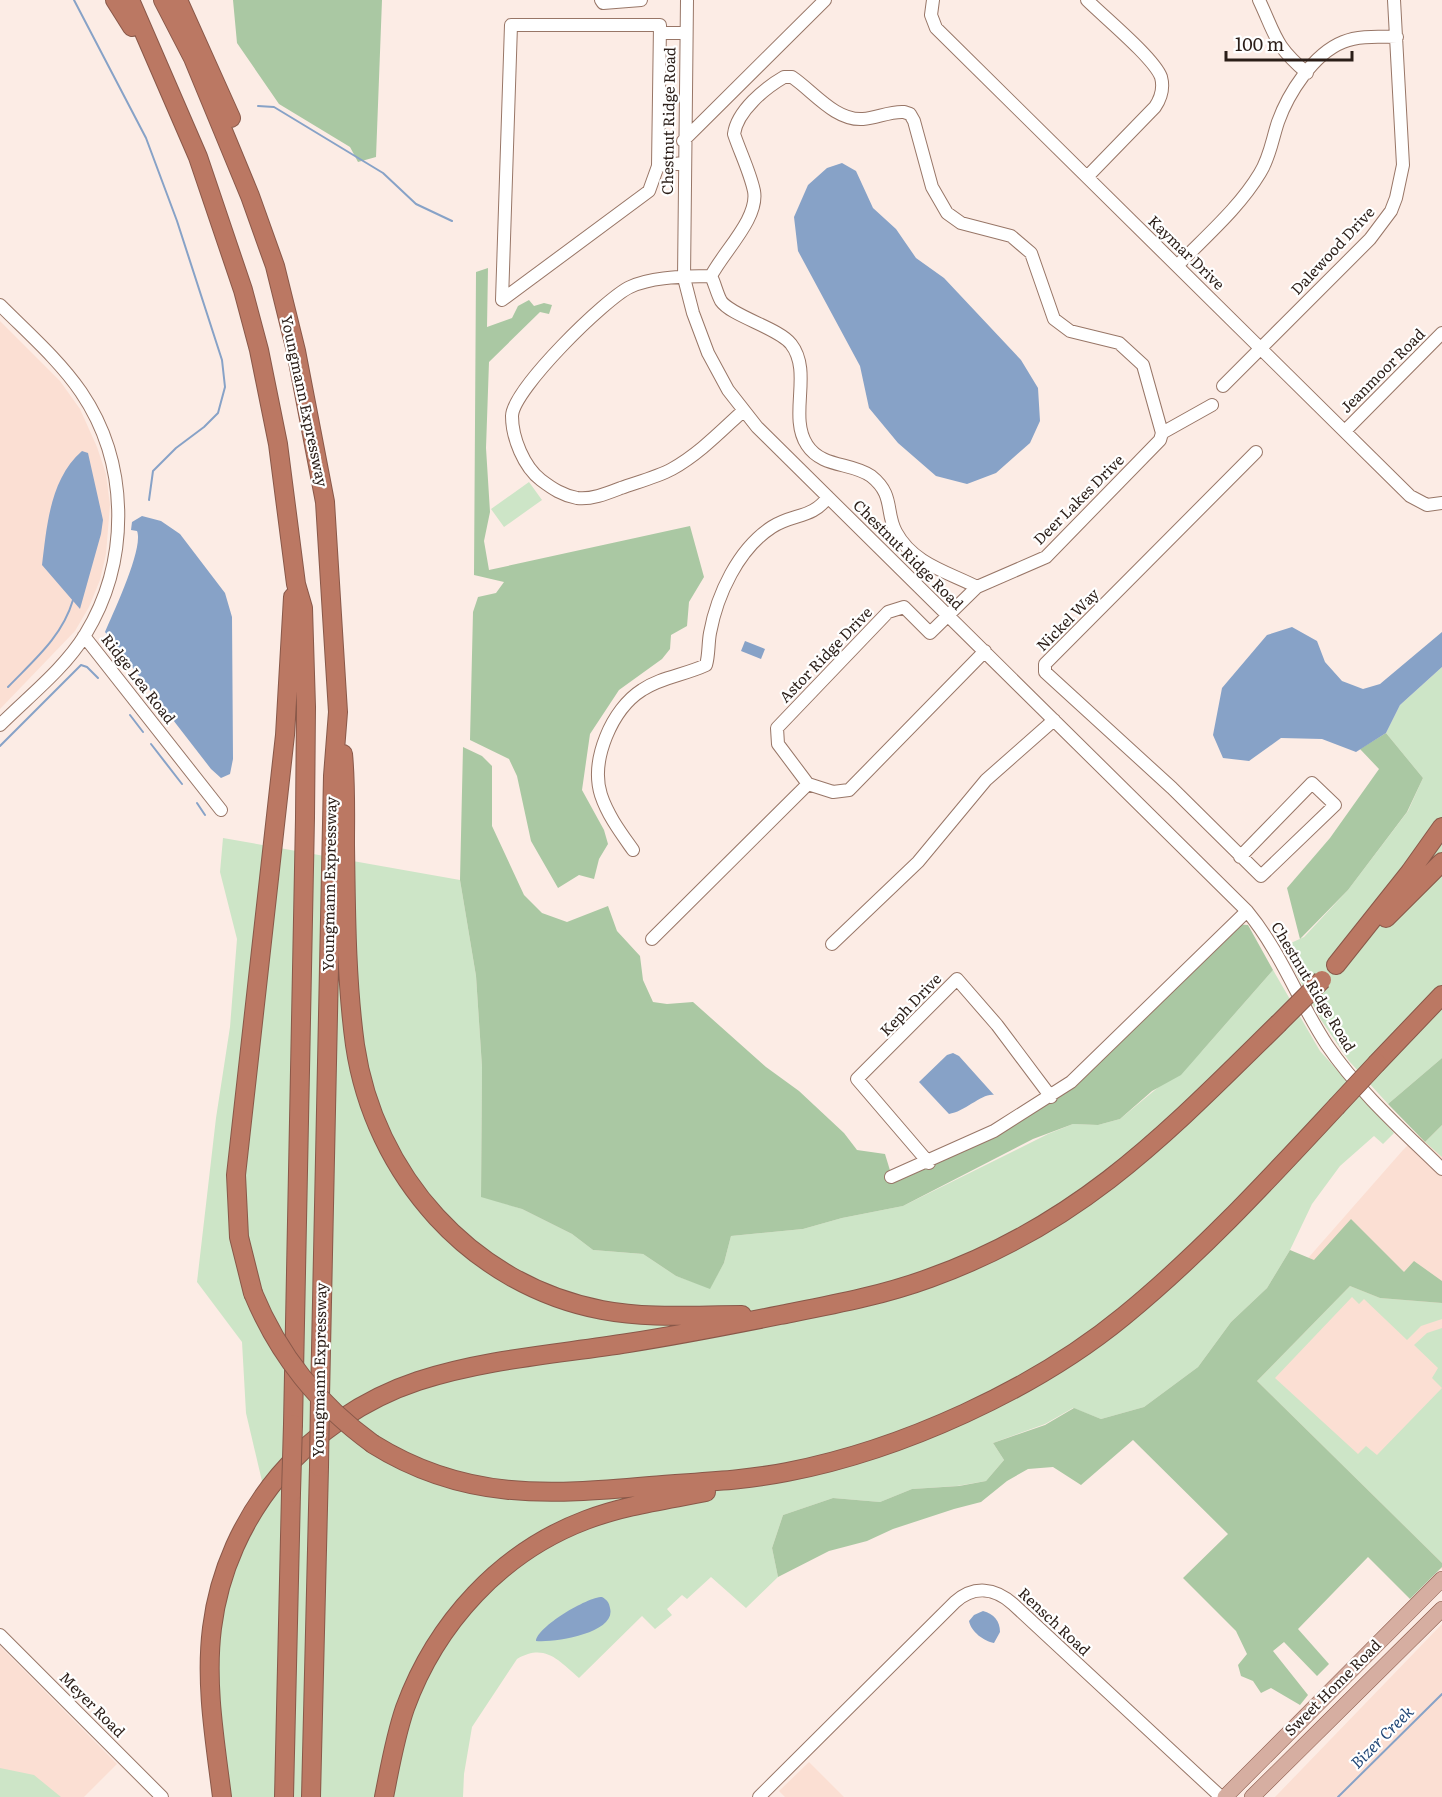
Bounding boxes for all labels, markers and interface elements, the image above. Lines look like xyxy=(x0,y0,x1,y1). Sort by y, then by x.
scale bar xyxy=(1226,24,1352,62)
text: 100 m xyxy=(1235,30,1284,57)
street label: Chestnut Ridge Road xyxy=(655,47,680,195)
street label: Dalewood Drive xyxy=(1285,200,1379,299)
street label: Kaymar Drive xyxy=(1143,209,1231,295)
street label: Youngmann Expressway xyxy=(276,313,335,489)
street label: Jeanmoor Road xyxy=(1334,322,1430,418)
street label: Deer Lakes Drive xyxy=(1027,448,1129,550)
street label: Chestnut Ridge Road xyxy=(849,493,970,614)
street label: Nickel Way xyxy=(1030,582,1104,656)
street label: Astor Ridge Drive xyxy=(773,601,877,707)
street label: Ridge Lea Road xyxy=(97,628,182,728)
street label: Youngmann Expressway xyxy=(315,796,342,972)
street label: Chestnut Ridge Road xyxy=(1266,917,1362,1056)
street label: Keph Drive xyxy=(874,967,946,1041)
street label: Youngmann Expressway xyxy=(305,1282,332,1458)
street label: Rensch Road xyxy=(1014,1581,1096,1660)
street label: Sweet Home Road xyxy=(1278,1633,1386,1741)
street label: Meyer Road xyxy=(55,1666,131,1742)
water label: Bizer Creek xyxy=(1344,1699,1418,1773)

